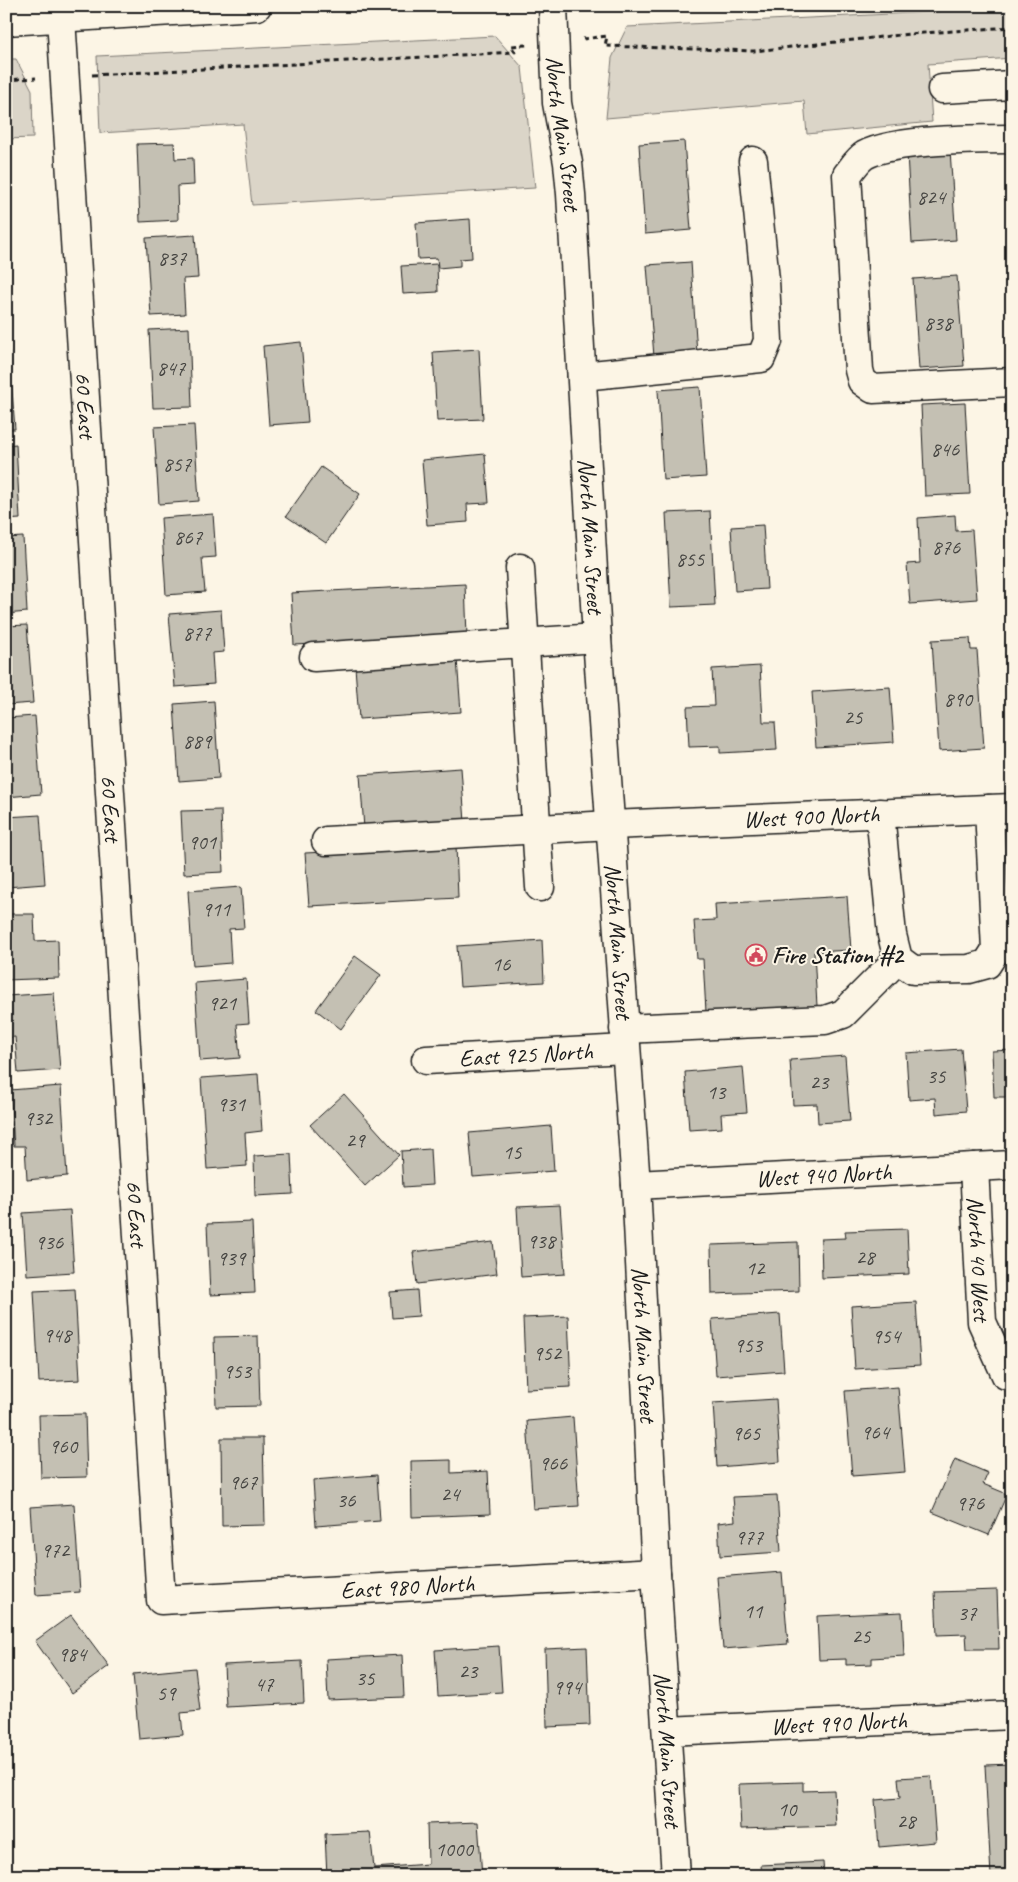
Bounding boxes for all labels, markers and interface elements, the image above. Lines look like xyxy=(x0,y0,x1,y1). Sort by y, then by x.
street label: North Main Street xyxy=(540,56,587,213)
house number: 824 xyxy=(917,184,948,210)
house number: 837 xyxy=(158,245,188,271)
house number: 838 xyxy=(924,310,955,336)
house number: 847 xyxy=(157,355,187,381)
street label: 60 East xyxy=(68,371,103,442)
house number: 846 xyxy=(931,436,960,462)
house number: 857 xyxy=(163,451,193,477)
street label: North Main Street xyxy=(572,458,611,617)
house number: 867 xyxy=(174,524,204,550)
house number: 876 xyxy=(932,534,961,560)
house number: 855 xyxy=(676,546,706,572)
house number: 877 xyxy=(183,620,213,646)
house number: 890 xyxy=(944,686,974,712)
house number: 25 xyxy=(844,704,864,730)
house number: 889 xyxy=(183,728,213,754)
street label: 60 East xyxy=(94,774,128,845)
street label: West 900 North xyxy=(743,799,881,834)
house number: 901 xyxy=(188,829,218,855)
street label: North Main Street xyxy=(598,863,639,1022)
house number: 911 xyxy=(202,896,232,922)
place label: Fire Station #2 xyxy=(772,940,905,970)
public building icon: Fire Station #2 xyxy=(744,943,768,967)
house number: 16 xyxy=(492,951,511,977)
house number: 921 xyxy=(208,990,238,1016)
street label: East 925 North xyxy=(458,1036,595,1073)
house number: 35 xyxy=(927,1063,947,1089)
house number: 23 xyxy=(810,1069,830,1095)
house number: 13 xyxy=(707,1079,727,1105)
house number: 931 xyxy=(217,1091,247,1117)
house number: 932 xyxy=(24,1105,54,1131)
house number: 29 xyxy=(346,1127,366,1153)
house number: 15 xyxy=(503,1139,523,1165)
street label: West 940 North xyxy=(755,1156,893,1194)
street label: 60 East xyxy=(119,1179,154,1250)
street label: North 40 West xyxy=(961,1196,997,1324)
house number: 938 xyxy=(527,1228,558,1254)
house number: 936 xyxy=(35,1229,64,1255)
house number: 28 xyxy=(856,1244,877,1270)
house number: 939 xyxy=(217,1245,247,1271)
house number: 12 xyxy=(746,1255,766,1281)
street label: North Main Street xyxy=(625,1266,663,1425)
house number: 948 xyxy=(43,1322,74,1348)
house number: 954 xyxy=(872,1323,903,1349)
house number: 953 xyxy=(734,1332,764,1358)
house number: 952 xyxy=(533,1340,563,1366)
house number: 953 xyxy=(223,1358,253,1384)
house number: 964 xyxy=(861,1419,892,1445)
house number: 965 xyxy=(732,1420,762,1446)
house number: 960 xyxy=(49,1433,79,1459)
house number: 966 xyxy=(539,1450,568,1476)
house number: 967 xyxy=(229,1469,259,1495)
house number: 24 xyxy=(441,1481,462,1507)
house number: 36 xyxy=(337,1487,356,1513)
house number: 976 xyxy=(956,1490,985,1516)
house number: 977 xyxy=(735,1524,765,1550)
house number: 972 xyxy=(41,1537,71,1563)
street label: East 980 North xyxy=(340,1568,476,1605)
house number: 11 xyxy=(744,1598,764,1624)
house number: 37 xyxy=(958,1600,978,1626)
house number: 25 xyxy=(852,1623,872,1649)
house number: 984 xyxy=(58,1641,89,1667)
house number: 23 xyxy=(459,1658,479,1684)
house number: 35 xyxy=(356,1665,376,1691)
house number: 47 xyxy=(255,1671,275,1697)
street label: North Main Street xyxy=(648,1671,688,1830)
house number: 994 xyxy=(553,1674,584,1700)
house number: 59 xyxy=(157,1680,177,1706)
street label: West 990 North xyxy=(770,1705,908,1741)
house number: 10 xyxy=(778,1796,798,1822)
house number: 28 xyxy=(897,1808,918,1834)
house number: 1000 xyxy=(435,1836,474,1862)

